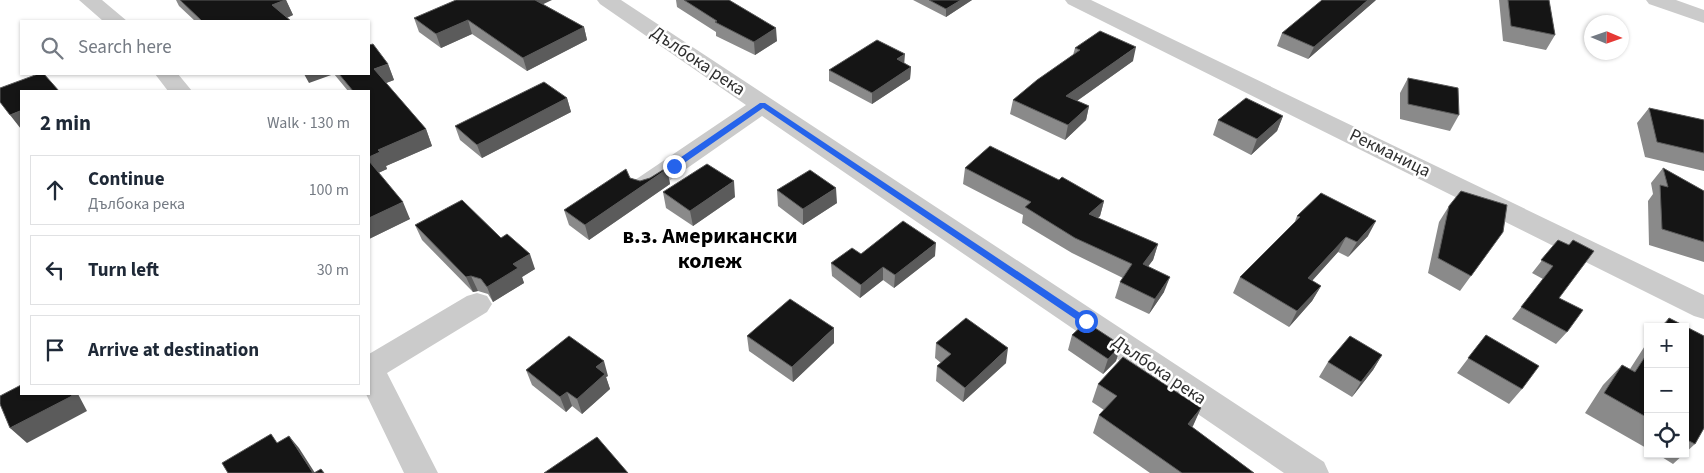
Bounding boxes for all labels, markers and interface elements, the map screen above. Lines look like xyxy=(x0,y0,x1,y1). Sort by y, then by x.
north arrow xyxy=(1584,15,1629,60)
search box xyxy=(20,20,370,75)
street label: Дълбока река xyxy=(646,20,750,102)
icon: search xyxy=(38,34,66,62)
text: Search here xyxy=(78,34,172,61)
text: 2 min xyxy=(40,108,91,138)
text: Walk · 130 m xyxy=(267,112,350,134)
street label: Рекманица xyxy=(1345,123,1435,183)
route end xyxy=(663,155,686,178)
text: Continue xyxy=(88,166,165,193)
icon: ahead xyxy=(41,176,69,204)
text: 100 m xyxy=(309,179,349,201)
text: Дълбока река xyxy=(88,193,185,215)
district label: в.з. Американски колеж xyxy=(622,220,798,277)
icon: left xyxy=(41,256,69,284)
text: Turn left xyxy=(88,257,159,284)
text: 30 m xyxy=(317,259,349,281)
route start xyxy=(1075,310,1098,333)
map controls xyxy=(1644,323,1689,458)
button: + xyxy=(1644,323,1689,368)
street label: Дълбока река xyxy=(1107,329,1211,411)
icon: arrive xyxy=(41,336,69,364)
text: Arrive at destination xyxy=(88,337,259,364)
button: − xyxy=(1644,368,1689,413)
button: locate xyxy=(1644,413,1689,458)

